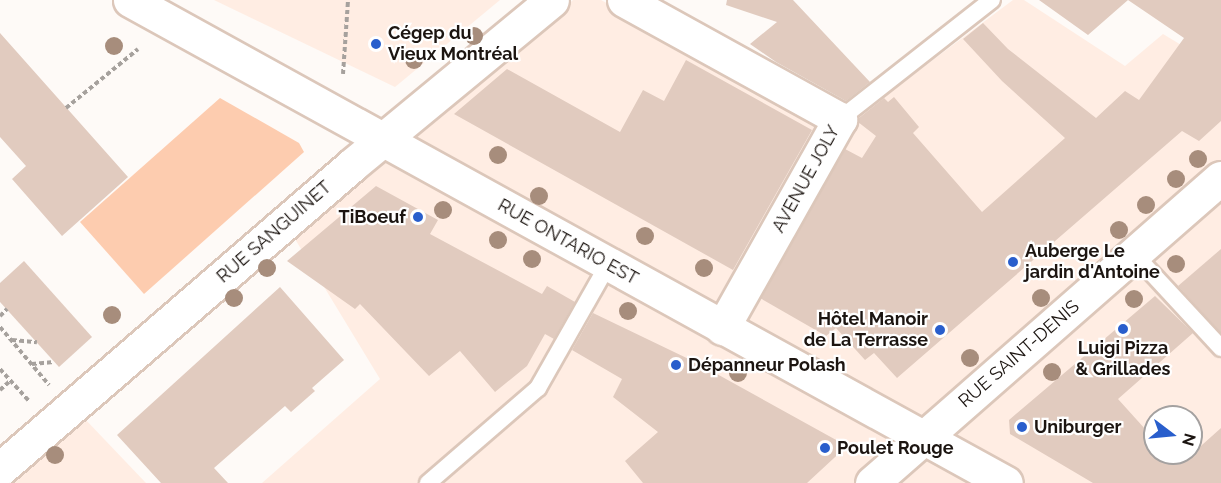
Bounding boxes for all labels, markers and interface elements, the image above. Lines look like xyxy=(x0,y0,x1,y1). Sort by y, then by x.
place label: Cégep du Vieux Montréal xyxy=(388,23,518,66)
marker: Cégep du Vieux Montréal xyxy=(369,37,383,51)
street label: AVENUE JOLY xyxy=(768,121,844,237)
street label: RUE SANGUINET xyxy=(212,176,336,288)
street label: RUE ONTARIO EST xyxy=(494,194,642,290)
place label: TiBoeuf xyxy=(339,206,406,228)
marker: TiBoeuf xyxy=(411,210,425,224)
place label: Auberge Le jardin d'Antoine xyxy=(1025,241,1160,284)
marker: Auberge Le jardin d'Antoine xyxy=(1006,255,1020,269)
street label: RUE SAINT-DENIS xyxy=(954,296,1084,412)
place label: Hôtel Manoir de La Terrasse xyxy=(803,309,928,352)
marker: Luigi Pizza & Grillades xyxy=(1116,322,1130,336)
marker: Hôtel Manoir de La Terrasse xyxy=(933,323,947,337)
place label: Luigi Pizza & Grillades xyxy=(1076,338,1170,380)
place label: Dépanneur Polash xyxy=(688,354,846,376)
marker: Dépanneur Polash xyxy=(669,358,683,372)
north arrow xyxy=(1143,405,1203,465)
place label: Uniburger xyxy=(1034,416,1121,438)
marker: Uniburger xyxy=(1015,420,1029,434)
text: N xyxy=(1178,431,1200,448)
place label: Poulet Rouge xyxy=(837,437,954,459)
marker: Poulet Rouge xyxy=(818,441,832,455)

